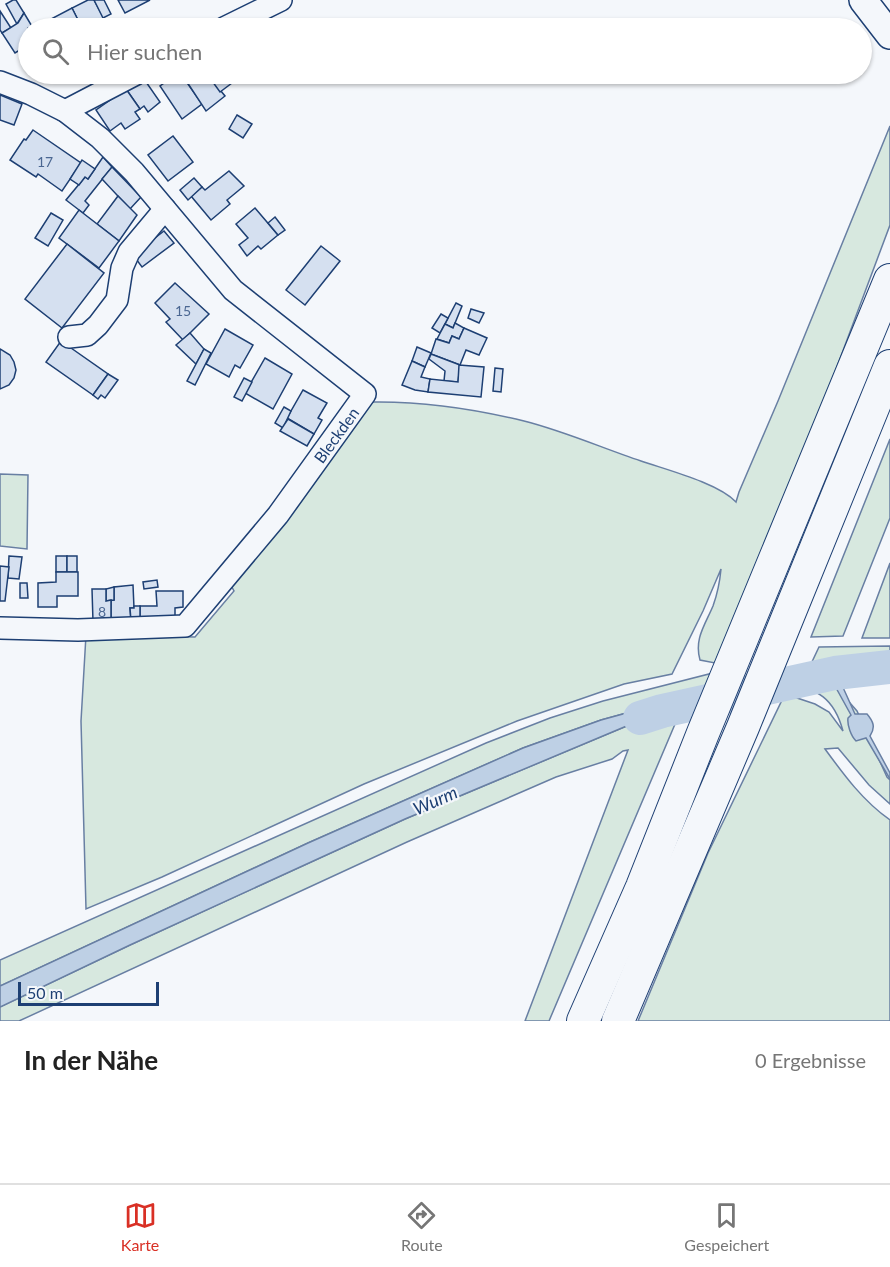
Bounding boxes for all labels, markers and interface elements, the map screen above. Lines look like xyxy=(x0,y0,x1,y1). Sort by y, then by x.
search box xyxy=(18,18,872,84)
icon: search xyxy=(39,35,72,68)
text: Hier suchen xyxy=(87,38,202,65)
house number: 17 xyxy=(37,153,53,170)
house number: 15 xyxy=(175,302,191,319)
street label: Bleckden xyxy=(309,403,363,467)
house number: 8 xyxy=(98,603,106,620)
water label: Wurm xyxy=(409,781,461,819)
scale bar xyxy=(18,979,159,1006)
text: 50 m xyxy=(27,983,63,1002)
text: In der Nähe xyxy=(24,1044,158,1076)
text: 0 Ergebnisse xyxy=(755,1048,866,1072)
tab: Karte xyxy=(121,1199,159,1254)
tab: Route xyxy=(401,1199,443,1254)
tab: Gespeichert xyxy=(684,1199,769,1254)

